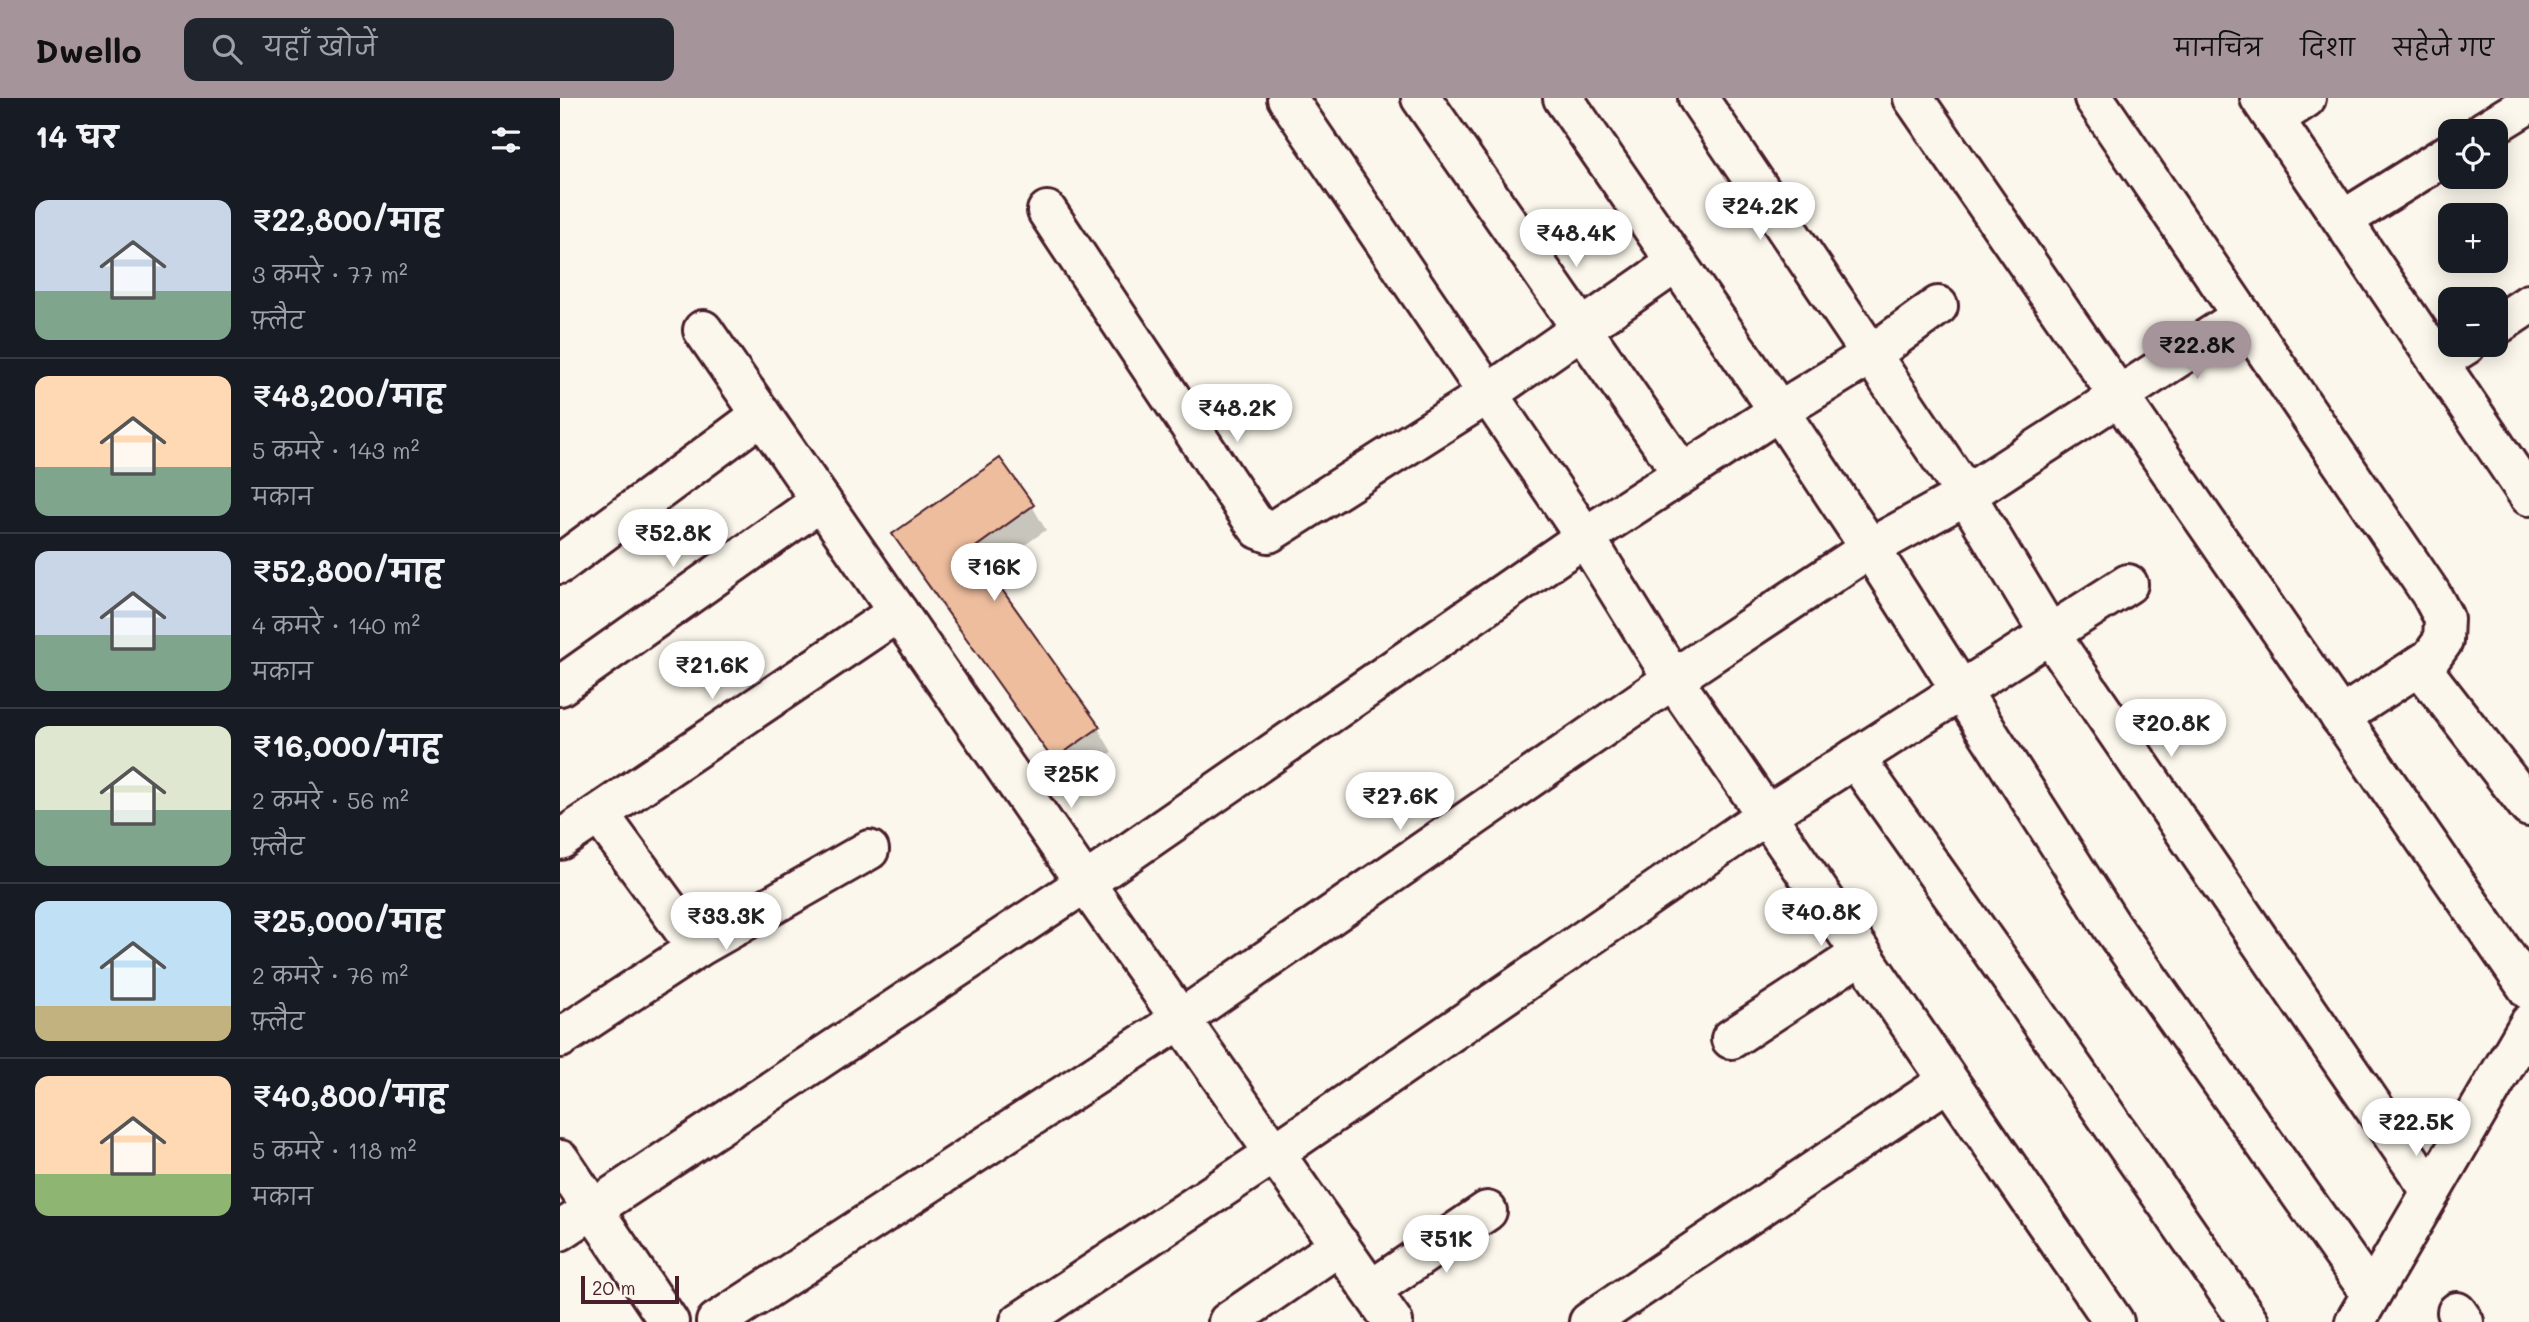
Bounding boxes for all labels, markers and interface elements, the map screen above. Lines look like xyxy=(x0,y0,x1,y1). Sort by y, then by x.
search box xyxy=(184,18,674,81)
text: Dwello xyxy=(35,28,142,71)
text: यहाँ खोजें xyxy=(264,29,377,63)
icon: search xyxy=(208,30,246,68)
text: मानचित्र xyxy=(2174,31,2262,62)
text: दिशा xyxy=(2300,31,2355,62)
text: सहेजे गए xyxy=(2393,31,2494,62)
text: 14 घर xyxy=(35,116,118,156)
map controls xyxy=(2438,119,2508,357)
button: locate xyxy=(2438,119,2508,189)
icon: filters xyxy=(487,121,525,159)
pin: ₹24.2K xyxy=(1703,183,1817,242)
text: ₹24.2K xyxy=(1721,190,1799,220)
text: ₹22,800/माह xyxy=(252,199,442,239)
button: + xyxy=(2438,203,2508,273)
pin: ₹48.4K xyxy=(1519,209,1633,269)
text: ₹48.4K xyxy=(1536,217,1616,247)
icon: home xyxy=(91,228,175,312)
text: 3 कमरे · 77 m² xyxy=(252,259,408,289)
button: − xyxy=(2438,287,2508,357)
text: फ़्लैट xyxy=(252,305,304,335)
pin: ₹22.8K xyxy=(2140,322,2254,381)
text: ₹22.8K xyxy=(2158,329,2236,359)
text: ₹48,200/माह xyxy=(252,375,444,415)
pin: ₹48.2K xyxy=(1180,384,1294,444)
text: ₹48.2K xyxy=(1197,392,1277,422)
icon: home xyxy=(91,404,175,488)
text: 5 कमरे · 143 m² xyxy=(252,435,419,465)
text: मकान xyxy=(252,481,313,511)
pin: ₹52.8K xyxy=(616,510,730,569)
text: ₹52.8K xyxy=(634,517,712,547)
pin: ₹16K xyxy=(953,544,1035,603)
text: ₹52,800/माह xyxy=(252,550,443,590)
text: ₹16K xyxy=(967,551,1021,581)
icon: home xyxy=(91,579,175,663)
text: 4 कमरे · 140 m² xyxy=(252,610,420,640)
pin: ₹21.6K xyxy=(655,642,769,701)
text: ₹21.6K xyxy=(675,649,749,679)
text: मकान xyxy=(252,656,313,686)
pin: ₹20.8K xyxy=(2114,700,2228,759)
text: ₹20.8K xyxy=(2131,707,2211,737)
text: ₹16,000/माह xyxy=(252,725,441,765)
pin: ₹25K xyxy=(1030,750,1112,810)
icon: home xyxy=(91,754,175,838)
text: ₹25K xyxy=(1043,758,1099,788)
pin: ₹27.6K xyxy=(1343,772,1457,832)
text: ₹27.6K xyxy=(1361,780,1439,810)
text: 2 कमरे · 56 m² xyxy=(252,785,409,815)
text: फ़्लैट xyxy=(252,831,304,861)
pin: ₹40.8K xyxy=(1764,888,1878,948)
pin: ₹33.3K xyxy=(669,892,783,952)
text: ₹40.8K xyxy=(1780,896,1862,926)
text: ₹25,000/माह xyxy=(252,900,444,940)
text: ₹33.3K xyxy=(687,900,765,930)
icon: home xyxy=(91,929,175,1013)
text: 2 कमरे · 76 m² xyxy=(252,960,408,990)
text: फ़्लैट xyxy=(252,1006,304,1036)
text: ₹40,800/माह xyxy=(252,1075,447,1115)
pin: ₹22.5K xyxy=(2359,1098,2473,1158)
icon: home xyxy=(91,1104,175,1188)
text: ₹22.5K xyxy=(2378,1106,2454,1136)
text: 5 कमरे · 118 m² xyxy=(252,1135,417,1165)
text: मकान xyxy=(252,1181,313,1211)
pin: ₹51K xyxy=(1405,1216,1487,1275)
text: ₹51K xyxy=(1419,1223,1473,1253)
scale bar xyxy=(581,1273,679,1305)
text: 20 m xyxy=(592,1275,636,1300)

